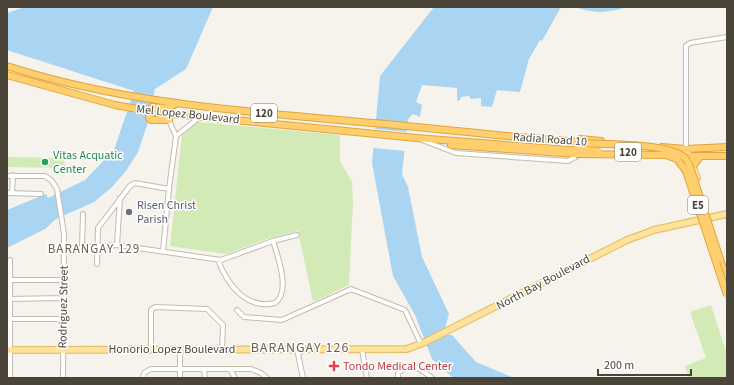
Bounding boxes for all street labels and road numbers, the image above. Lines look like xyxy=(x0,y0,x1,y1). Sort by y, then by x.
street label: Mel Lopez Boulevard xyxy=(135,101,240,128)
road number: 120 xyxy=(251,104,277,122)
street label: Radial Road 10 xyxy=(512,128,588,151)
road number: 120 xyxy=(615,143,641,161)
road number: E5 xyxy=(688,196,708,214)
street label: North Bay Boulevard xyxy=(493,251,593,314)
street label: Rodriguez Street xyxy=(54,265,73,349)
street label: Honorio Lopez Boulevard xyxy=(108,341,236,358)

